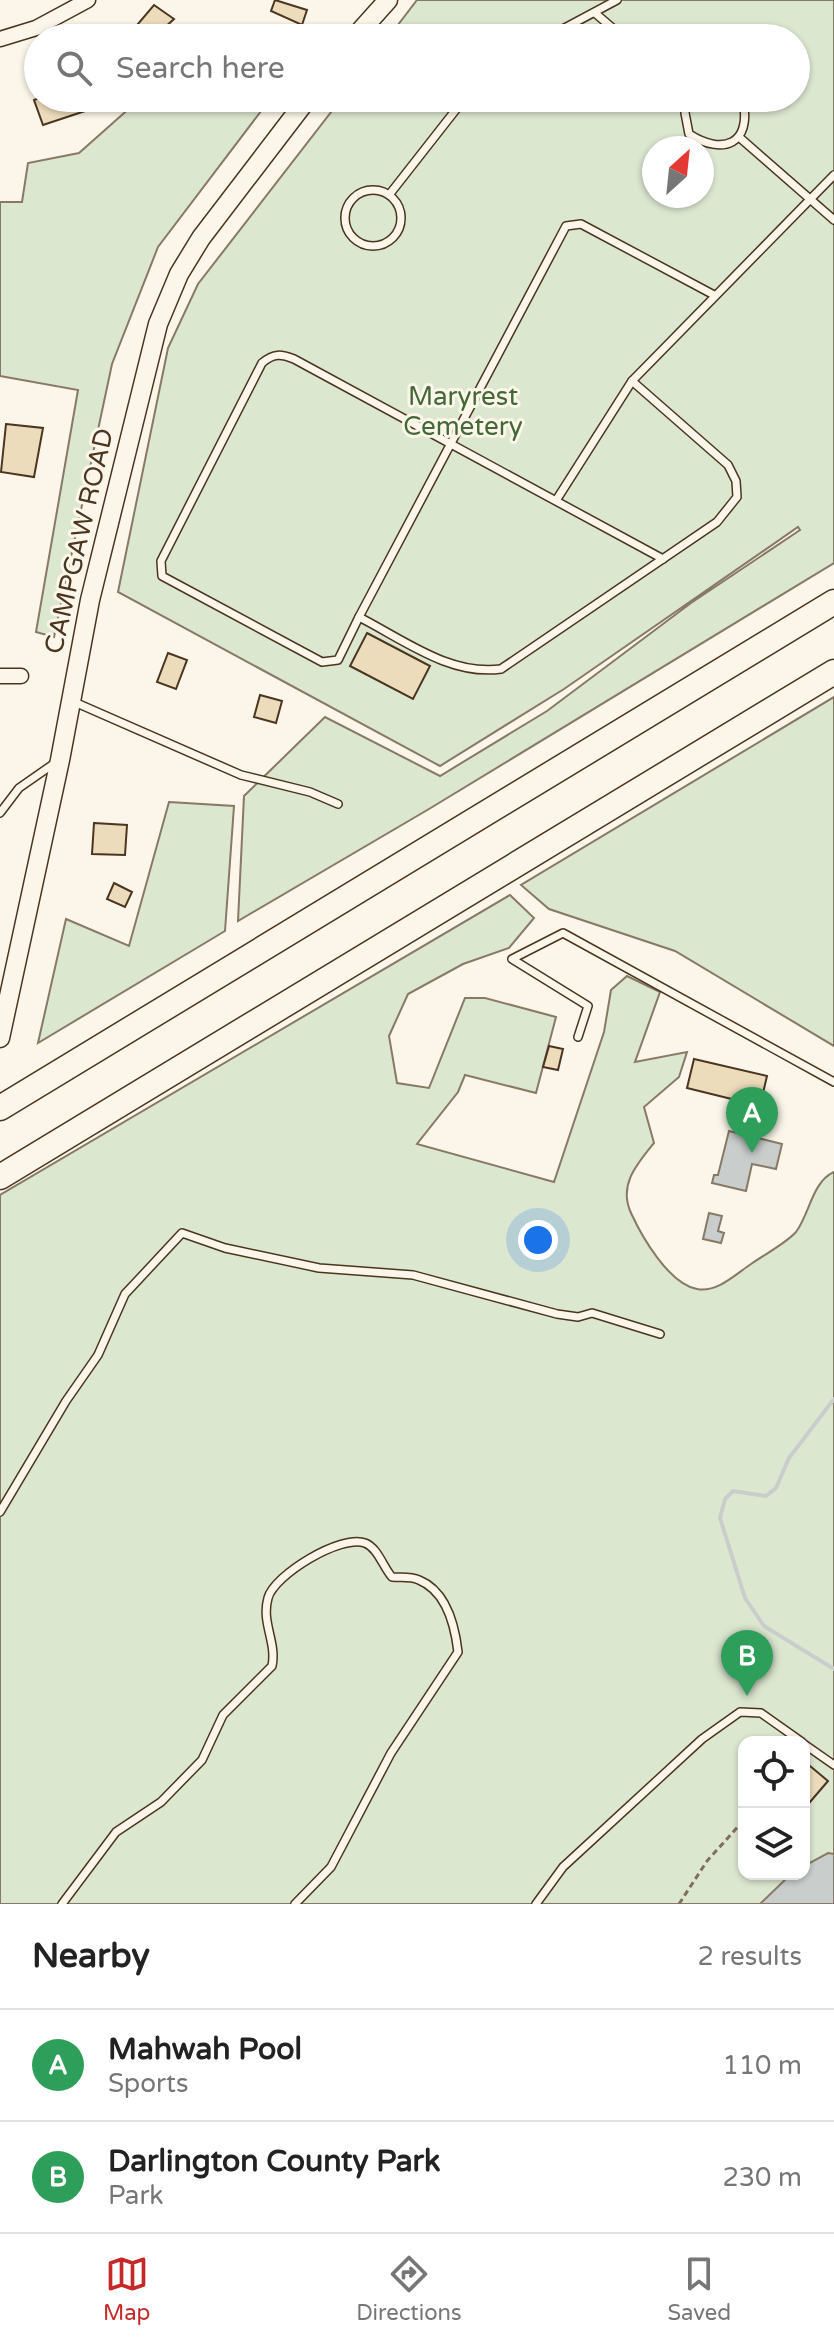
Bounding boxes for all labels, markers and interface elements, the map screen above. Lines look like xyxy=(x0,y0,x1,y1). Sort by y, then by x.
search box xyxy=(24,24,810,112)
icon: search xyxy=(52,46,96,90)
text: Search here xyxy=(116,50,285,87)
north arrow xyxy=(642,136,714,208)
park label: Maryrest Cemetery xyxy=(403,381,523,442)
street label: CAMPGAW ROAD xyxy=(38,425,120,657)
pin: A xyxy=(726,1087,778,1153)
your location xyxy=(518,1220,558,1260)
pin: B xyxy=(721,1630,773,1696)
map controls xyxy=(738,1736,810,1880)
button: locate xyxy=(738,1736,810,1808)
button: layers xyxy=(738,1808,810,1880)
text: Nearby xyxy=(32,1936,150,1977)
text: 2 results xyxy=(697,1941,802,1972)
text: Mahwah Pool xyxy=(108,2031,302,2068)
text: A xyxy=(48,2050,68,2081)
text: 110 m xyxy=(722,2050,802,2081)
text: Sports xyxy=(108,2068,188,2099)
text: Darlington County Park xyxy=(108,2143,440,2180)
text: B xyxy=(49,2162,67,2193)
text: 230 m xyxy=(722,2162,802,2193)
text: Park xyxy=(108,2180,164,2211)
tab: Map xyxy=(103,2252,150,2326)
tab: Directions xyxy=(356,2252,462,2326)
tab: Saved xyxy=(667,2252,731,2326)

